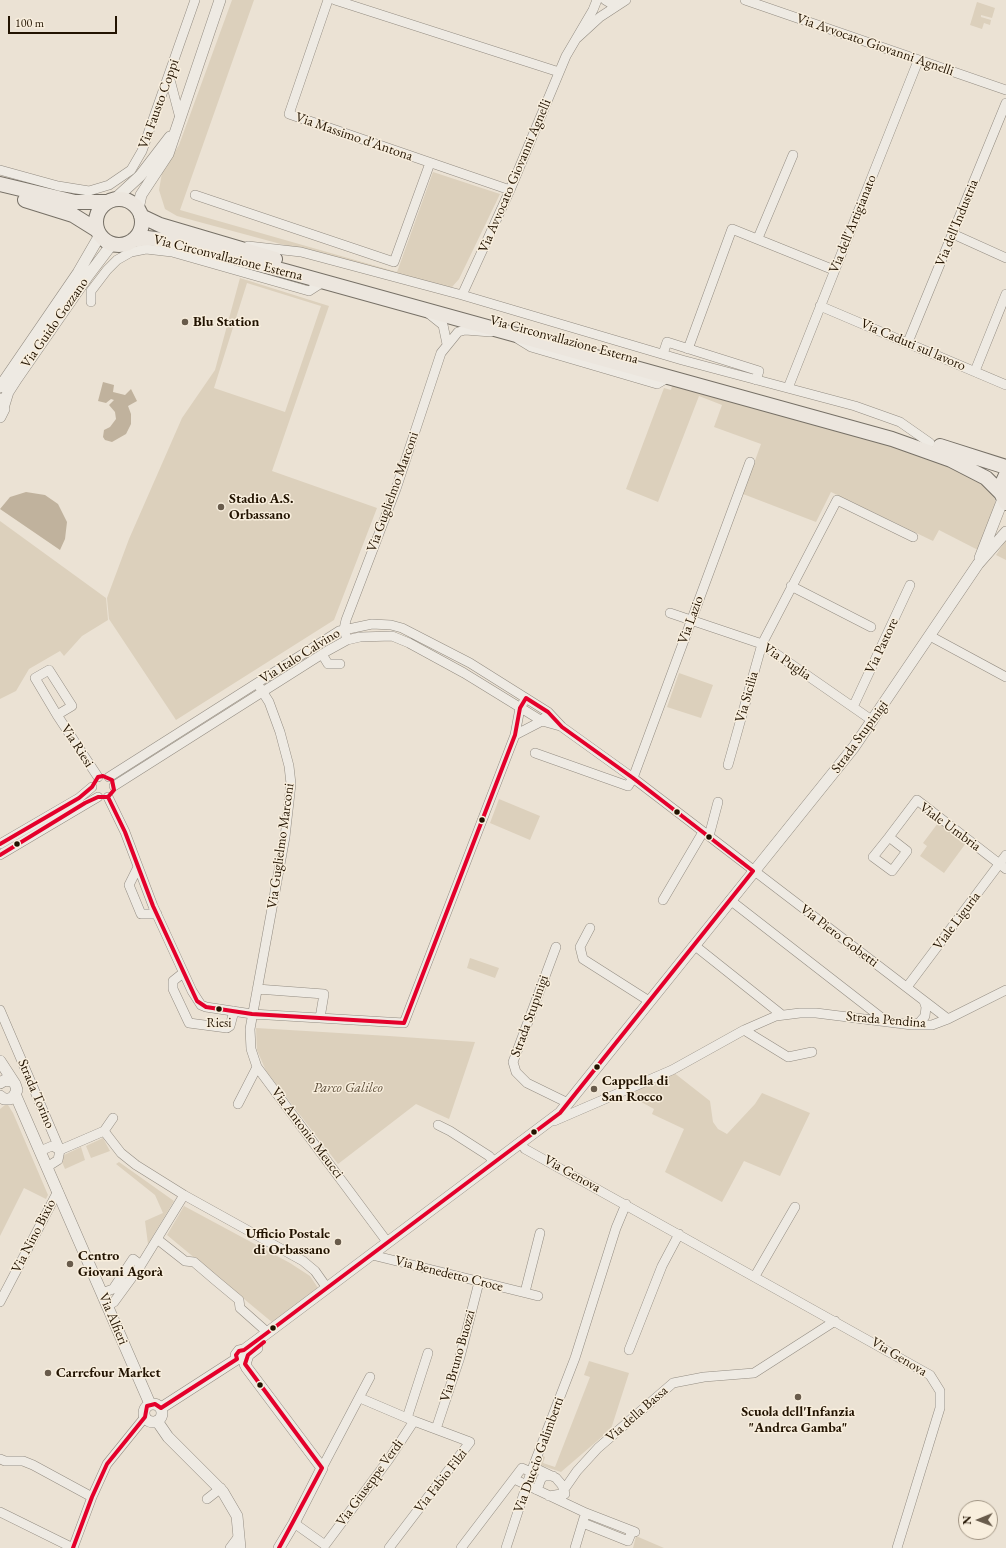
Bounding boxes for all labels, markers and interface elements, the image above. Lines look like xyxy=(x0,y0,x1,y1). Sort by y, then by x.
scale bar xyxy=(10,8,119,34)
street label: Via Avvocato Giovanni Agnelli xyxy=(794,10,956,80)
text: 100 m xyxy=(15,15,44,31)
street label: Via Fausto Coppi xyxy=(135,57,183,151)
street label: Via Avvocato Giovanni Agnelli xyxy=(475,97,555,255)
street label: Via Massimo d'Antona xyxy=(293,109,415,165)
street label: Via dell'Artigianato xyxy=(826,172,880,276)
street label: Via dell'Industria xyxy=(932,177,982,269)
street label: Via Circonvallazione Esterna xyxy=(152,231,304,285)
street label: Via Guido Gozzano xyxy=(18,275,92,371)
street label: Via Circonvallazione Esterna xyxy=(488,312,640,368)
place label: Blu Station xyxy=(193,314,259,330)
street label: Via Caduti sul lavoro xyxy=(858,315,968,375)
marker: Blu Station xyxy=(180,317,190,327)
street label: Via Guglielmo Marconi xyxy=(363,430,423,554)
place label: Stadio A.S. Orbassano xyxy=(229,491,293,524)
marker: Stadio A.S. Orbassano xyxy=(216,502,226,512)
street label: Via Lazio xyxy=(675,594,707,646)
street label: Via Pastore xyxy=(862,615,902,677)
street label: Via Italo Calvino xyxy=(257,625,343,687)
street label: Via Puglia xyxy=(760,640,814,684)
street label: Via Sicilia xyxy=(732,670,762,724)
street label: Strada Stupinigi xyxy=(828,697,892,777)
street label: Via Riesi xyxy=(57,721,97,771)
street label: Via Guglielmo Marconi xyxy=(264,782,298,910)
street label: Viale Umbria xyxy=(916,799,984,855)
unlabelled marker xyxy=(672,807,682,817)
unlabelled marker xyxy=(477,815,487,825)
unlabelled marker xyxy=(704,832,714,842)
unlabelled marker xyxy=(12,839,22,849)
street label: Viale Liguria xyxy=(930,889,984,953)
street label: Via Piero Gobetti xyxy=(796,901,882,971)
street label: Strada Stupinigi xyxy=(507,973,553,1059)
marker: Riesi xyxy=(214,1004,224,1014)
street label: Strada Pendina xyxy=(845,1008,927,1032)
place label: Riesi xyxy=(207,1015,231,1031)
street label: Strada Torino xyxy=(14,1057,58,1131)
unlabelled marker xyxy=(592,1062,602,1072)
place label: Cappella di San Rocco xyxy=(602,1073,668,1106)
park label: Parco Galileo xyxy=(313,1080,383,1096)
street label: Via Antonio Meucci xyxy=(267,1084,347,1182)
marker: Cappella di San Rocco xyxy=(589,1084,599,1094)
unlabelled marker xyxy=(529,1127,539,1137)
street label: Via Genova xyxy=(541,1152,603,1196)
street label: Via Nino Bixio xyxy=(8,1196,60,1276)
place label: Ufficio Postale di Orbassano xyxy=(246,1226,330,1258)
marker: Ufficio Postale di Orbassano xyxy=(333,1237,343,1247)
place label: Centro Giovani Agorà xyxy=(78,1248,163,1280)
street label: Via Benedetto Croce xyxy=(393,1252,505,1296)
marker: Centro Giovani Agorà xyxy=(65,1259,75,1269)
street label: Via Alfieri xyxy=(95,1290,131,1348)
street label: Via Bruno Buozzi xyxy=(437,1308,479,1404)
unlabelled marker xyxy=(268,1323,278,1333)
street label: Via Genova xyxy=(868,1334,930,1380)
place label: Carrefour Market xyxy=(56,1365,161,1381)
marker: Carrefour Market xyxy=(43,1368,53,1378)
unlabelled marker xyxy=(255,1380,265,1390)
street label: Via della Bassa xyxy=(602,1382,672,1446)
marker: Scuola dell'Infanzia "Andrea Gamba" xyxy=(793,1392,803,1402)
street label: Via Duccio Galimberti xyxy=(510,1395,568,1515)
place label: Scuola dell'Infanzia "Andrea Gamba" xyxy=(741,1404,855,1436)
street label: Via Giuseppe Verdi xyxy=(333,1436,407,1530)
street label: Via Fabio Filzi xyxy=(411,1446,471,1516)
north arrow xyxy=(958,1500,998,1540)
text: N xyxy=(960,1516,974,1525)

